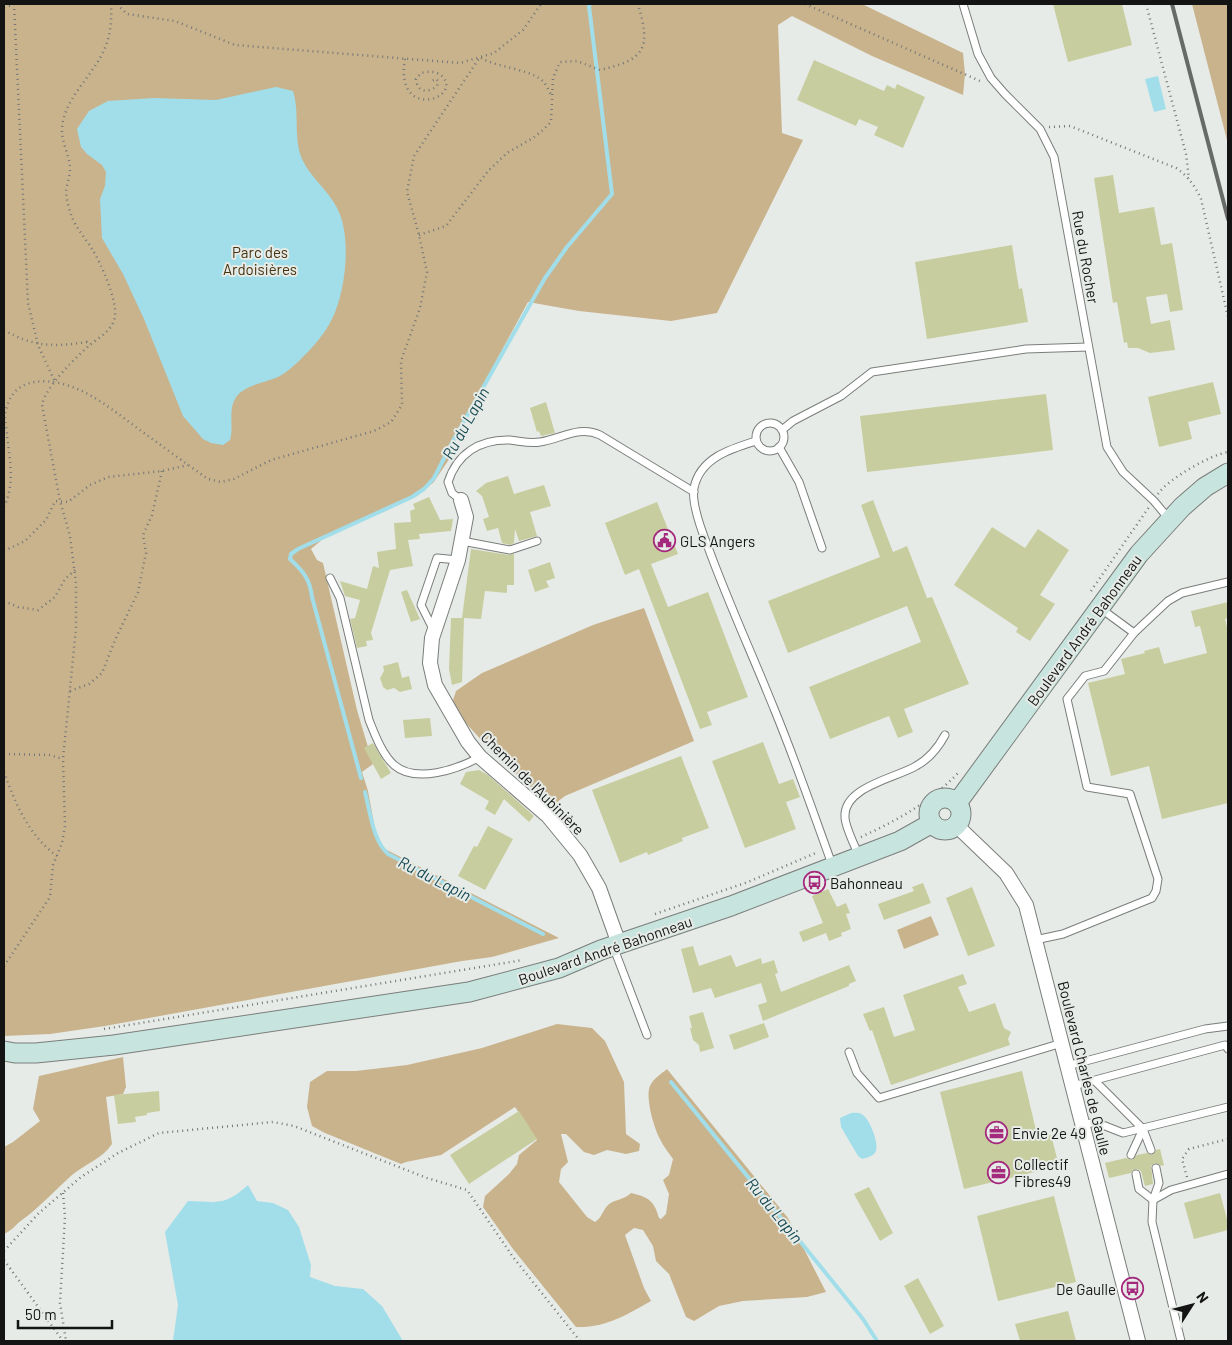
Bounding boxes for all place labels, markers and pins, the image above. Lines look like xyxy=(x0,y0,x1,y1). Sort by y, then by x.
public building icon: GLS Angers xyxy=(652,529,676,553)
place label: GLS Angers xyxy=(680,532,755,550)
bus stop icon: Bahonneau xyxy=(802,871,826,895)
place label: Bahonneau xyxy=(830,874,903,892)
office icon: Envie 2e 49 xyxy=(984,1121,1008,1145)
place label: Envie 2e 49 xyxy=(1012,1124,1086,1142)
place label: Collectif Fibres49 xyxy=(1014,1155,1071,1190)
office icon: Collectif Fibres49 xyxy=(986,1161,1010,1185)
bus stop icon: De Gaulle xyxy=(1120,1277,1144,1301)
place label: De Gaulle xyxy=(1056,1280,1116,1298)

